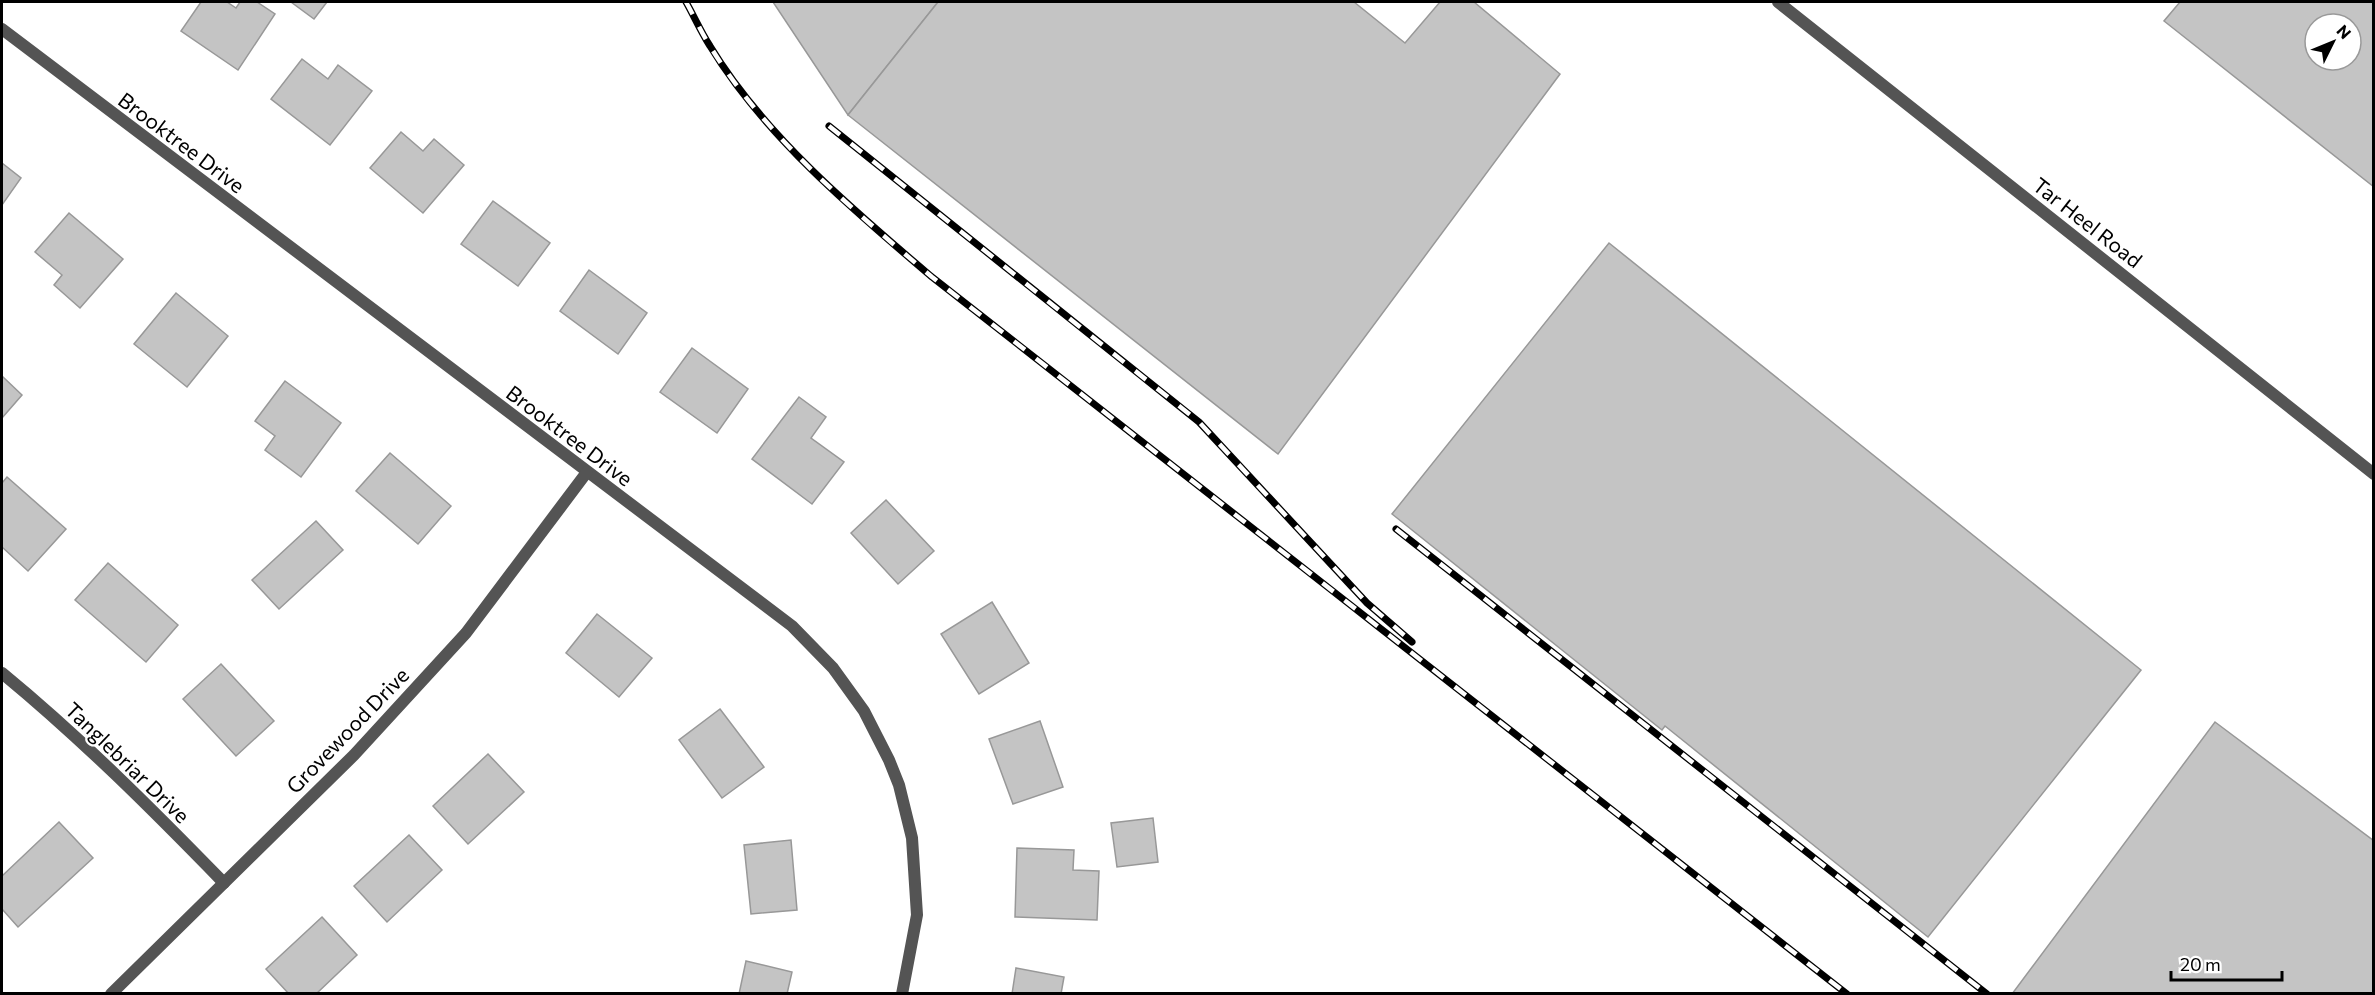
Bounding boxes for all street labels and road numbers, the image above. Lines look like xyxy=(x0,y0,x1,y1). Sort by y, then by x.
street label: Brooktree Drive xyxy=(114,86,250,198)
street label: Tar Heel Road xyxy=(2029,172,2147,272)
street label: Brooktree Drive xyxy=(502,379,638,491)
street label: Grovewood Drive xyxy=(281,662,413,798)
street label: Tanglebriar Drive xyxy=(61,696,195,828)

